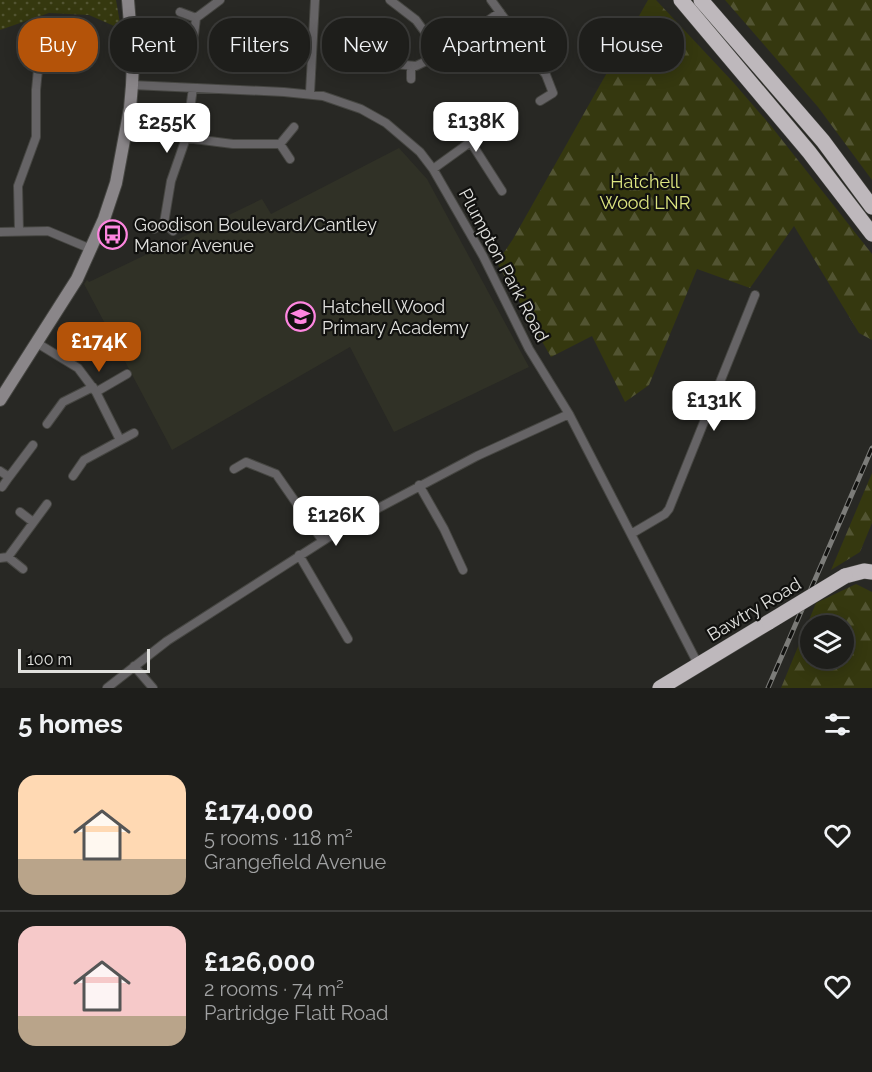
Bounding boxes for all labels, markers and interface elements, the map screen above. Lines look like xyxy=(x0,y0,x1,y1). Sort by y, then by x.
chip: Buy xyxy=(18,18,98,72)
chip: Rent xyxy=(110,18,197,72)
chip: Filters xyxy=(209,18,310,72)
chip: New xyxy=(322,18,409,72)
chip: Apartment xyxy=(421,18,567,72)
chip: House xyxy=(579,18,684,72)
pin: £138K xyxy=(434,102,518,153)
pin: £255K xyxy=(125,103,209,154)
text: £138K xyxy=(447,109,505,133)
text: £255K xyxy=(138,110,196,134)
park label: Hatchell Wood LNR xyxy=(600,171,691,213)
street label: Plumpton Park Road xyxy=(455,185,553,345)
place label: Goodison Boulevard/Cantley Manor Avenue xyxy=(134,214,377,256)
bus stop icon: Goodison Boulevard/Cantley Manor Avenue xyxy=(97,218,129,250)
place label: Hatchell Wood Primary Academy xyxy=(322,296,469,338)
school or university icon: Hatchell Wood Primary Academy xyxy=(285,300,317,332)
pin: £174K xyxy=(57,322,141,373)
text: £174K xyxy=(71,329,127,353)
pin: £131K xyxy=(672,381,756,432)
text: £131K xyxy=(686,388,742,412)
pin: £126K xyxy=(294,496,378,547)
text: £126K xyxy=(307,503,365,527)
street label: Bawtry Road xyxy=(703,573,805,645)
map controls xyxy=(800,615,854,669)
button: layers xyxy=(800,615,854,669)
scale bar xyxy=(18,646,150,674)
text: 100 m xyxy=(27,650,72,669)
icon: filters xyxy=(821,708,854,741)
text: 5 homes xyxy=(18,709,123,739)
text: £174,000 xyxy=(204,796,313,826)
icon: home xyxy=(66,799,138,871)
icon: heart xyxy=(821,819,854,852)
text: 5 rooms · 118 m² xyxy=(204,826,353,850)
text: Grangefield Avenue xyxy=(204,850,386,874)
text: £126,000 xyxy=(204,947,315,977)
icon: home xyxy=(66,950,138,1022)
icon: heart xyxy=(821,970,854,1003)
text: 2 rooms · 74 m² xyxy=(204,977,344,1001)
text: Partridge Flatt Road xyxy=(204,1001,388,1025)

